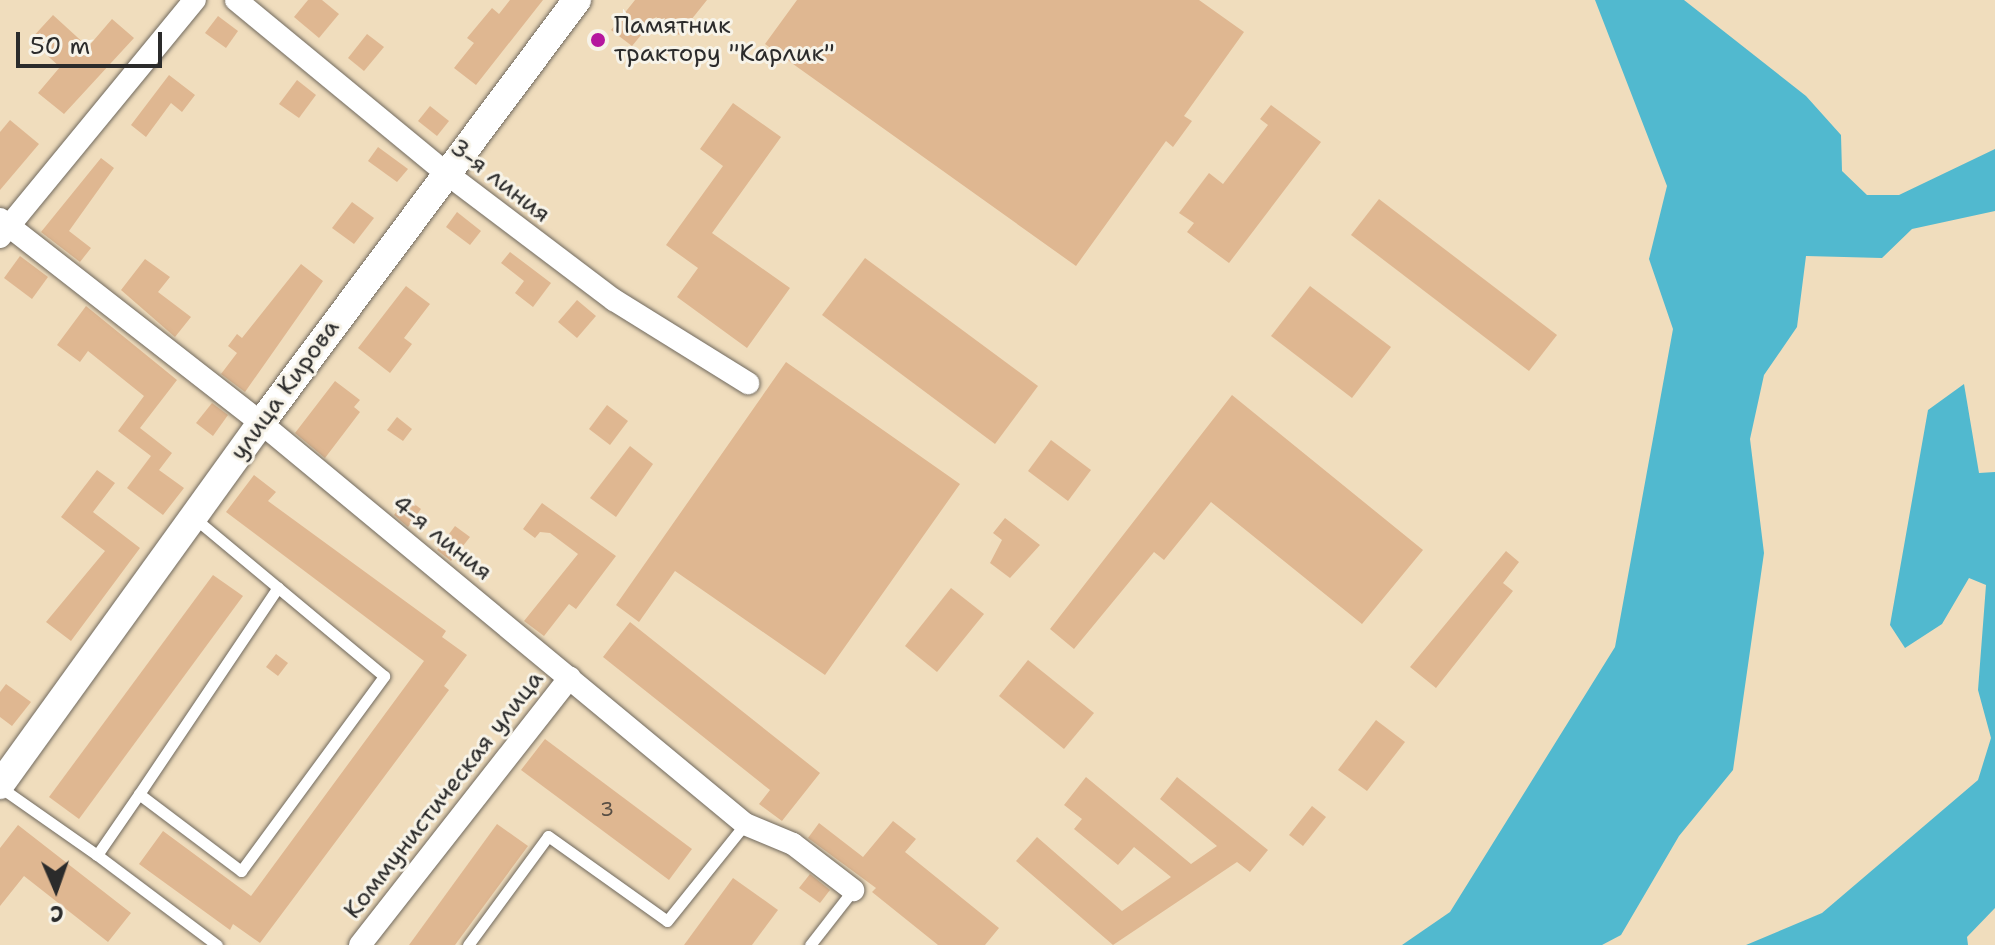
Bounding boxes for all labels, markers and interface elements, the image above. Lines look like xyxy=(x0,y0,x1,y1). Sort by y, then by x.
place label: Памятник трактору "Карлик" xyxy=(614,12,835,68)
scale bar xyxy=(20,16,166,66)
text: 50 m xyxy=(30,30,90,62)
marker: Памятник трактору "Карлик" xyxy=(589,31,607,49)
street label: 3-я линия xyxy=(444,133,556,229)
street label: улица Кирова xyxy=(224,314,346,466)
street label: 4-я линия xyxy=(386,489,498,587)
street label: Коммунистическая улица xyxy=(338,665,550,925)
house number: 3 xyxy=(600,797,614,821)
north arrow xyxy=(16,849,96,929)
text: С xyxy=(50,899,64,928)

